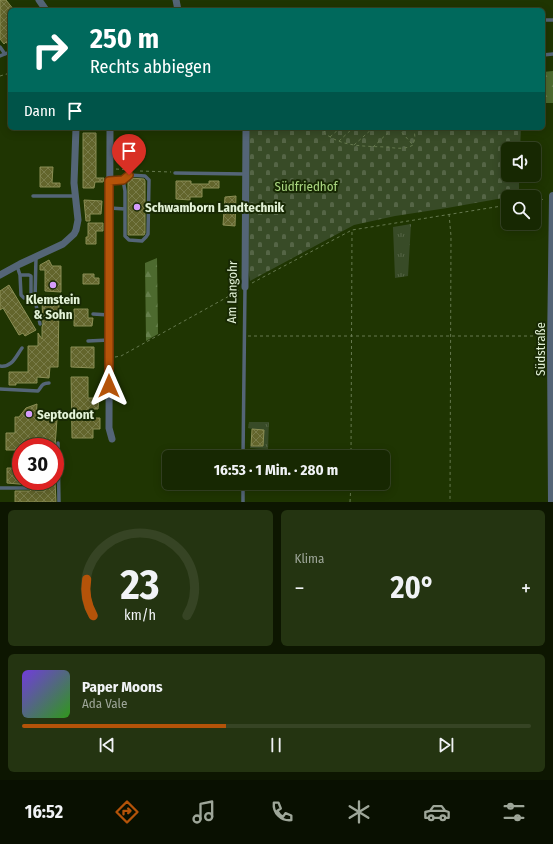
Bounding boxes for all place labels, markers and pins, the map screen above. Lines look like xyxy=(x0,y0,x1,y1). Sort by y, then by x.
pin xyxy=(112,134,146,175)
place label: Schwamborn Landtechnik xyxy=(145,200,285,215)
marker: Schwamborn Landtechnik xyxy=(132,202,142,212)
marker: Klemstein & Sohn xyxy=(48,280,58,290)
place label: Klemstein & Sohn xyxy=(26,292,80,322)
place label: Septodont xyxy=(37,407,95,422)
marker: Septodont xyxy=(24,409,34,419)

